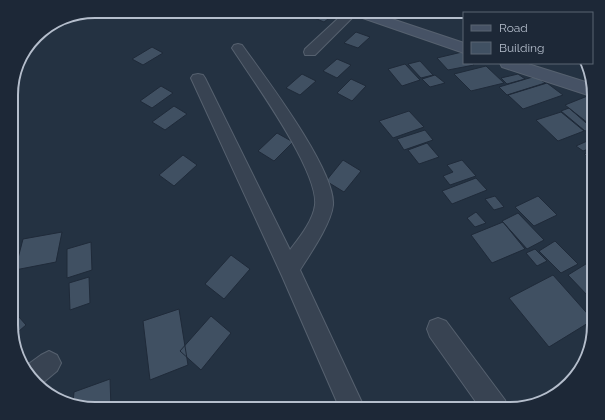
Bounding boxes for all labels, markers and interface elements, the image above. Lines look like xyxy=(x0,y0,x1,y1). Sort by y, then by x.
legend xyxy=(463,12,593,64)
text: Road xyxy=(499,21,528,35)
text: Building xyxy=(499,41,545,55)

